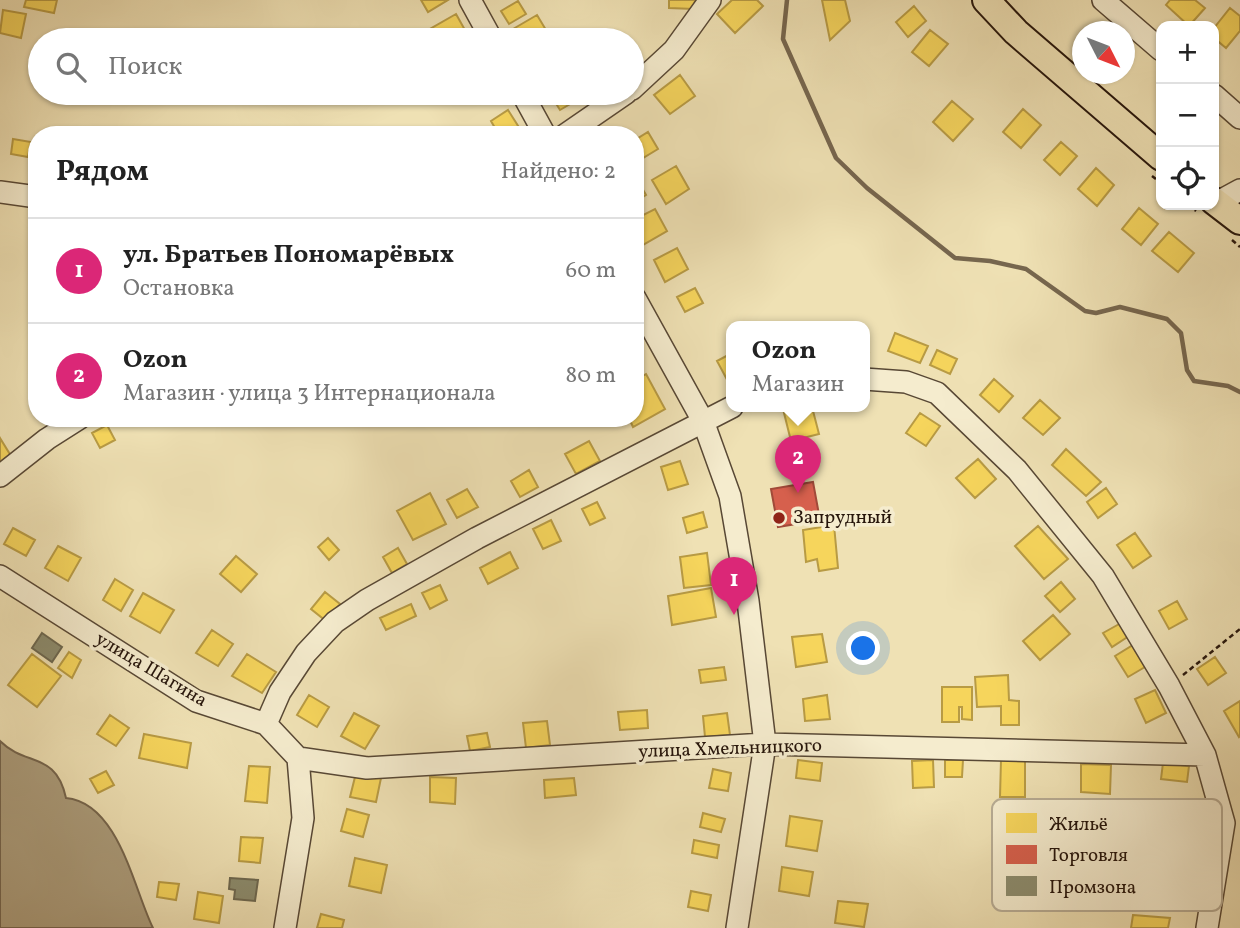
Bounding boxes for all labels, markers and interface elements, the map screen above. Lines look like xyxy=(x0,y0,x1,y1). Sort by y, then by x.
north arrow xyxy=(1072,21,1135,84)
map controls xyxy=(1156,21,1219,210)
button: + xyxy=(1156,21,1219,84)
search box xyxy=(28,28,644,105)
icon: search xyxy=(52,48,90,86)
text: Поиск xyxy=(108,49,182,85)
button: − xyxy=(1156,84,1219,147)
button: locate xyxy=(1156,147,1219,210)
text: Рядом xyxy=(56,151,149,193)
text: Найдено: 2 xyxy=(501,156,616,188)
text: ул. Братьев Пономарёвых xyxy=(123,237,454,273)
text: 1 xyxy=(74,255,84,287)
text: 60 m xyxy=(566,255,616,287)
text: Остановка xyxy=(123,273,235,305)
popup xyxy=(726,321,870,412)
text: Ozon xyxy=(752,333,816,369)
text: Ozon xyxy=(123,342,188,378)
text: 2 xyxy=(73,360,85,392)
text: 80 m xyxy=(566,360,616,392)
text: Магазин xyxy=(752,369,844,401)
text: Магазин · улица 3 Интернационала xyxy=(123,378,496,410)
pin: 2 xyxy=(775,435,821,493)
place label: Запрудный xyxy=(793,505,892,531)
marker: Запрудный xyxy=(771,510,787,526)
pin: 1 xyxy=(711,557,757,615)
street label: улица Шагина xyxy=(90,626,212,714)
your location xyxy=(846,631,880,665)
street label: улица Хмельницкого xyxy=(638,733,822,765)
legend xyxy=(992,799,1222,911)
text: Жильё xyxy=(1049,812,1108,838)
text: Торговля xyxy=(1049,843,1128,869)
text: Промзона xyxy=(1049,875,1136,901)

